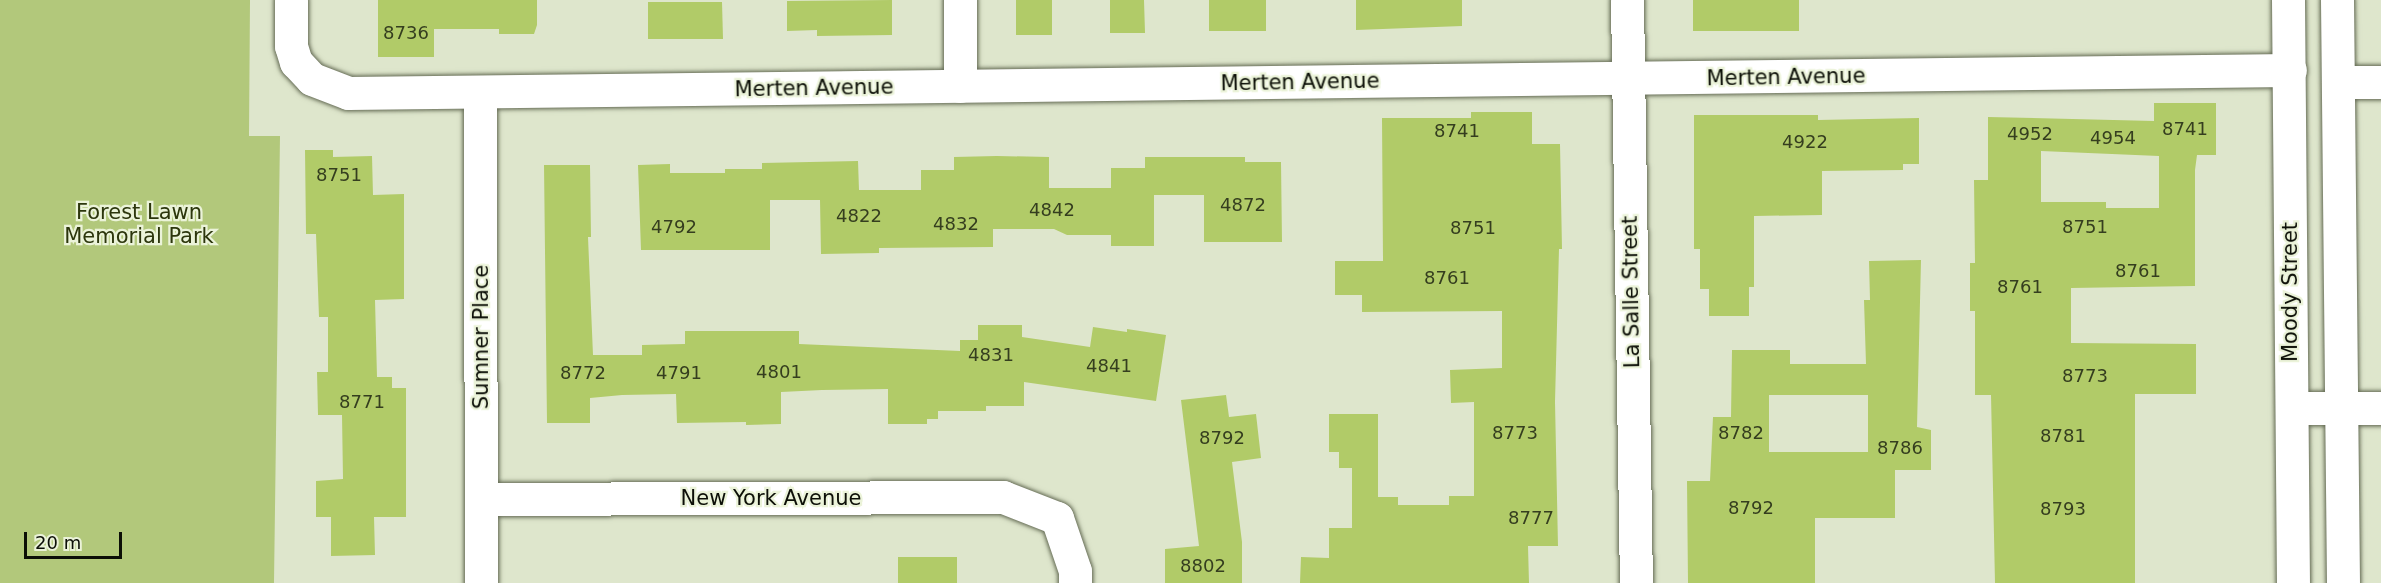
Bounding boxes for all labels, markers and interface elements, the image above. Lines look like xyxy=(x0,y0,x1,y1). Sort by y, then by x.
house number: 8736 xyxy=(383,22,429,44)
street label: Merten Avenue xyxy=(1706,63,1866,91)
street label: Merten Avenue xyxy=(1220,68,1380,96)
street label: Merten Avenue xyxy=(734,74,894,102)
house number: 8741 xyxy=(2162,118,2208,140)
house number: 8741 xyxy=(1434,120,1480,142)
house number: 4952 xyxy=(2007,123,2053,145)
house number: 4954 xyxy=(2090,127,2136,149)
house number: 4922 xyxy=(1782,131,1828,153)
house number: 8751 xyxy=(316,164,362,186)
house number: 4872 xyxy=(1220,194,1266,216)
park label: Forest Lawn Memorial Park xyxy=(64,199,214,249)
house number: 4842 xyxy=(1029,199,1075,221)
house number: 4822 xyxy=(836,205,882,227)
house number: 4832 xyxy=(933,213,979,235)
house number: 4792 xyxy=(651,216,697,238)
street label: La Salle Street xyxy=(1617,216,1645,368)
house number: 8751 xyxy=(2062,216,2108,238)
house number: 8751 xyxy=(1450,217,1496,239)
street label: Moody Street xyxy=(2277,222,2303,362)
house number: 8761 xyxy=(2115,260,2161,282)
street label: Sumner Place xyxy=(468,265,494,409)
house number: 8761 xyxy=(1424,267,1470,289)
house number: 8761 xyxy=(1997,276,2043,298)
house number: 4831 xyxy=(968,344,1014,366)
house number: 4841 xyxy=(1086,355,1132,377)
house number: 4801 xyxy=(756,361,802,383)
house number: 8772 xyxy=(560,362,606,384)
house number: 4791 xyxy=(656,362,702,384)
house number: 8773 xyxy=(2062,365,2108,387)
house number: 8771 xyxy=(339,391,385,413)
house number: 8773 xyxy=(1492,422,1538,444)
house number: 8782 xyxy=(1718,422,1764,444)
house number: 8781 xyxy=(2040,425,2086,447)
house number: 8792 xyxy=(1199,427,1245,449)
house number: 8786 xyxy=(1877,437,1923,459)
street label: New York Avenue xyxy=(681,485,861,511)
house number: 8792 xyxy=(1728,497,1774,519)
house number: 8793 xyxy=(2040,498,2086,520)
house number: 8777 xyxy=(1508,507,1554,529)
scale bar xyxy=(27,520,124,558)
text: 20 m xyxy=(35,532,81,553)
house number: 8802 xyxy=(1180,555,1226,577)

